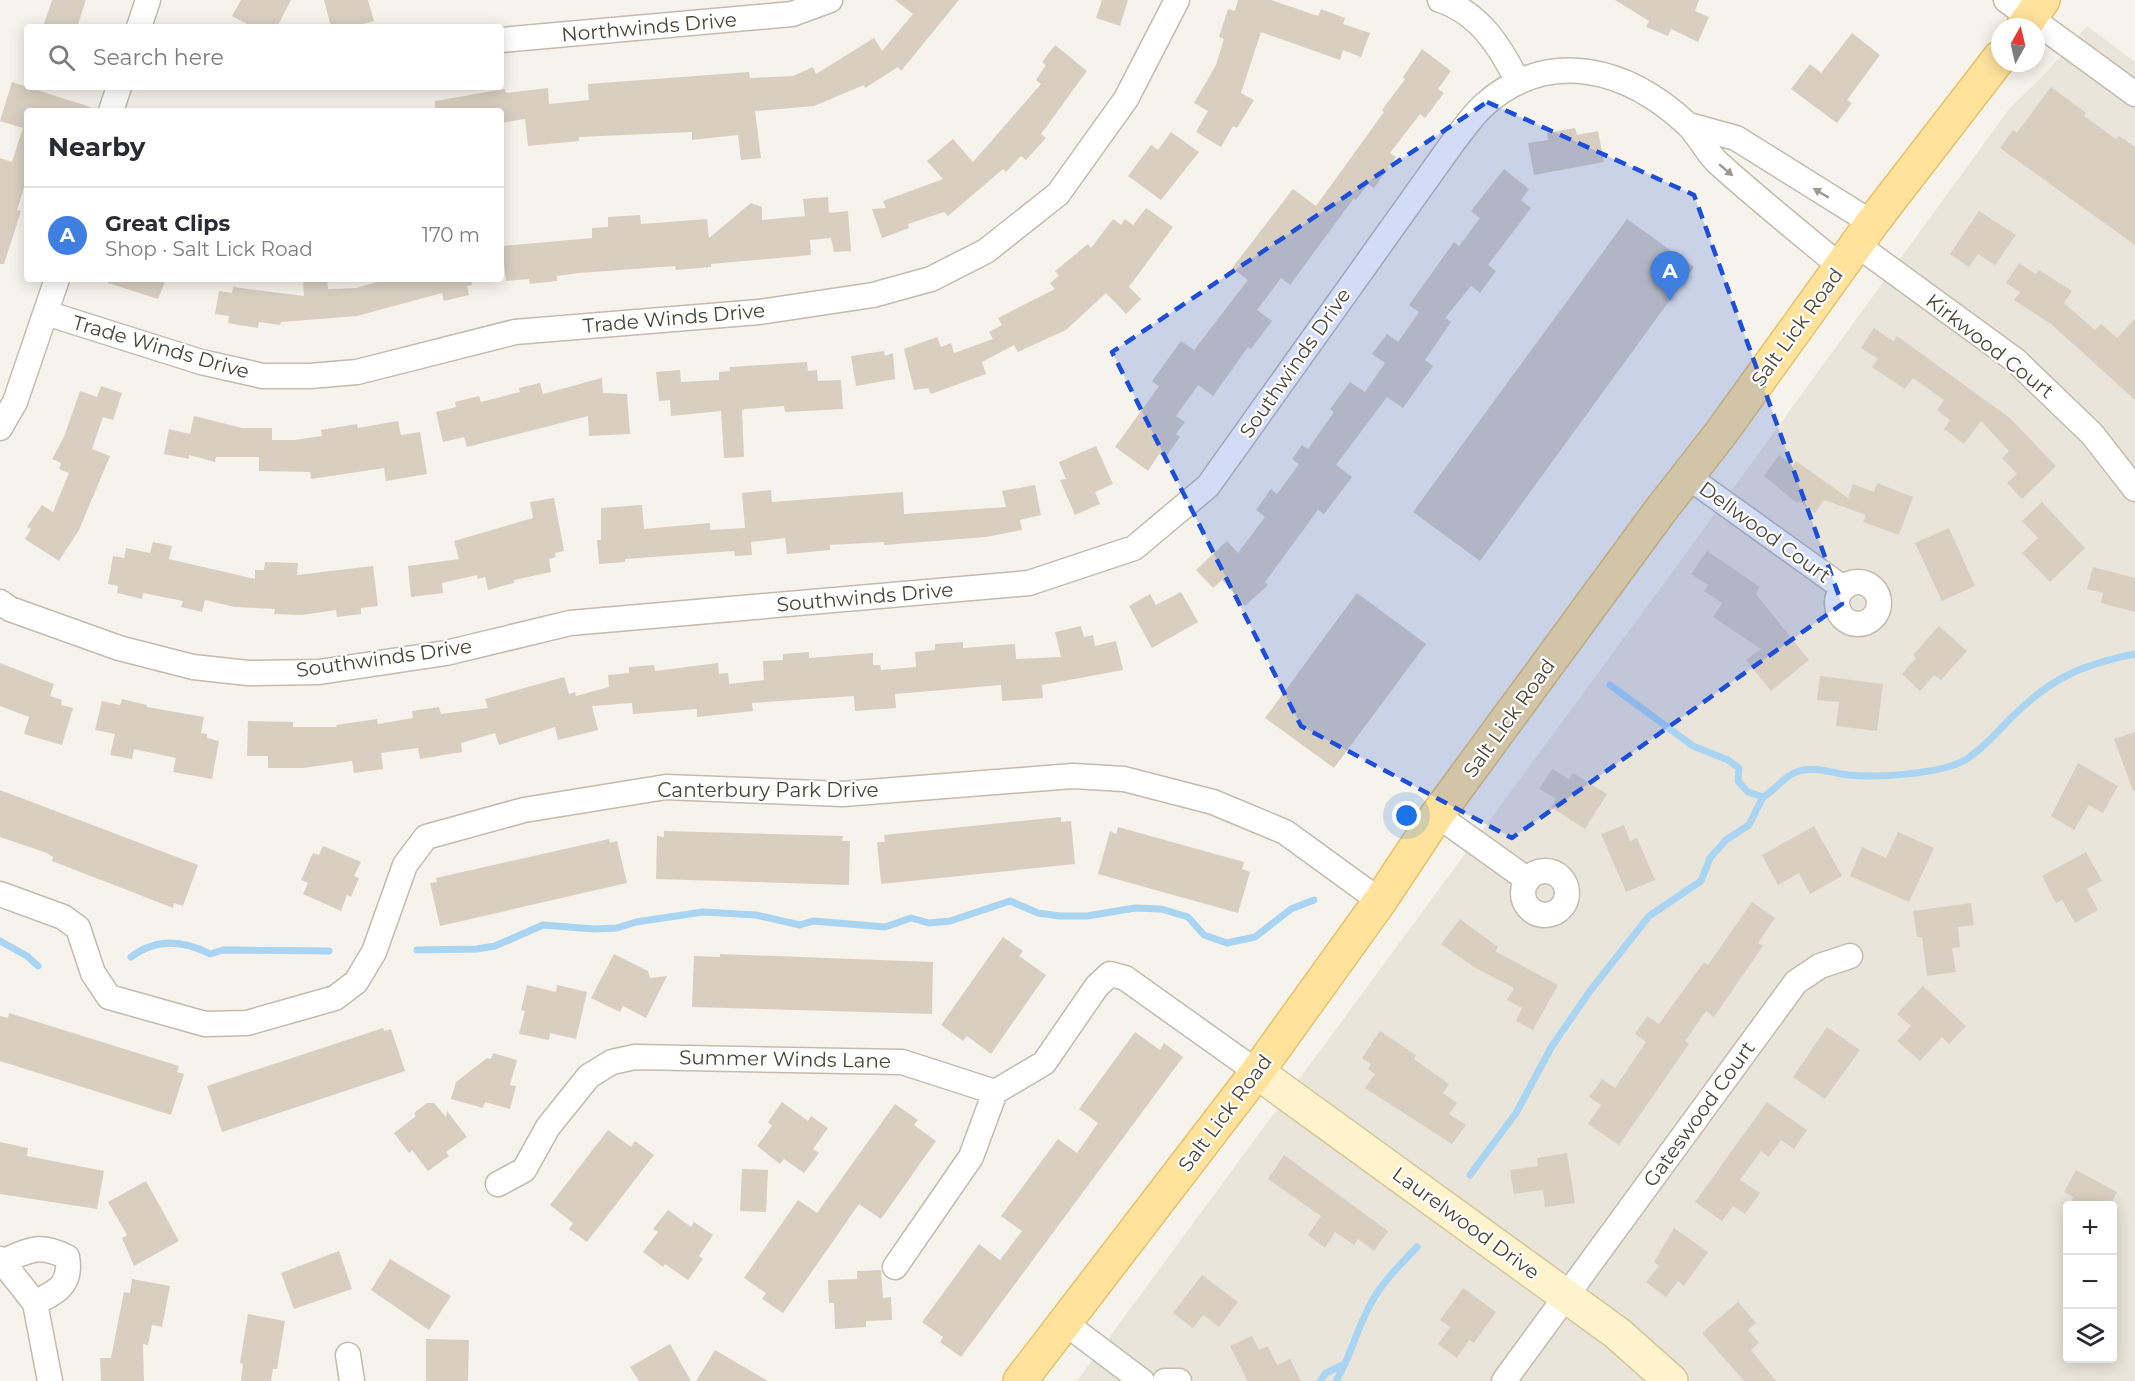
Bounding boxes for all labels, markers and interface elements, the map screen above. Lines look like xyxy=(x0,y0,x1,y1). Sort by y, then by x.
street label: Northwinds Drive xyxy=(560,7,738,47)
north arrow xyxy=(1991,18,2045,72)
search box xyxy=(24,24,504,90)
icon: search xyxy=(45,41,78,74)
text: Search here xyxy=(93,44,224,71)
text: Nearby xyxy=(48,131,145,163)
one-way arrow xyxy=(1719,163,1734,176)
one-way arrow xyxy=(1813,188,1829,199)
text: Great Clips xyxy=(105,210,230,237)
text: A xyxy=(60,223,75,247)
text: 170 m xyxy=(422,223,480,247)
text: Shop · Salt Lick Road xyxy=(105,237,313,261)
pin: A xyxy=(1650,252,1690,301)
street label: Salt Lick Road xyxy=(1746,263,1848,391)
street label: Southwinds Drive xyxy=(1234,284,1356,442)
street label: Kirkwood Court xyxy=(1921,288,2059,404)
street label: Trade Winds Drive xyxy=(582,298,766,338)
street label: Trade Winds Drive xyxy=(70,310,252,384)
street label: Dellwood Court xyxy=(1695,476,1835,588)
street label: Southwinds Drive xyxy=(776,577,954,617)
street label: Southwinds Drive xyxy=(295,634,473,682)
street label: Salt Lick Road xyxy=(1458,654,1560,782)
street label: Canterbury Park Drive xyxy=(657,778,879,802)
your location xyxy=(1392,801,1421,830)
street label: Gateswood Court xyxy=(1638,1037,1760,1191)
street label: Summer Winds Lane xyxy=(679,1045,891,1073)
street label: Salt Lick Road xyxy=(1173,1050,1277,1176)
street label: Laurelwood Drive xyxy=(1388,1162,1544,1284)
map controls xyxy=(2063,1201,2117,1363)
button: + xyxy=(2063,1201,2117,1255)
button: − xyxy=(2063,1255,2117,1309)
button: layers xyxy=(2063,1309,2117,1363)

